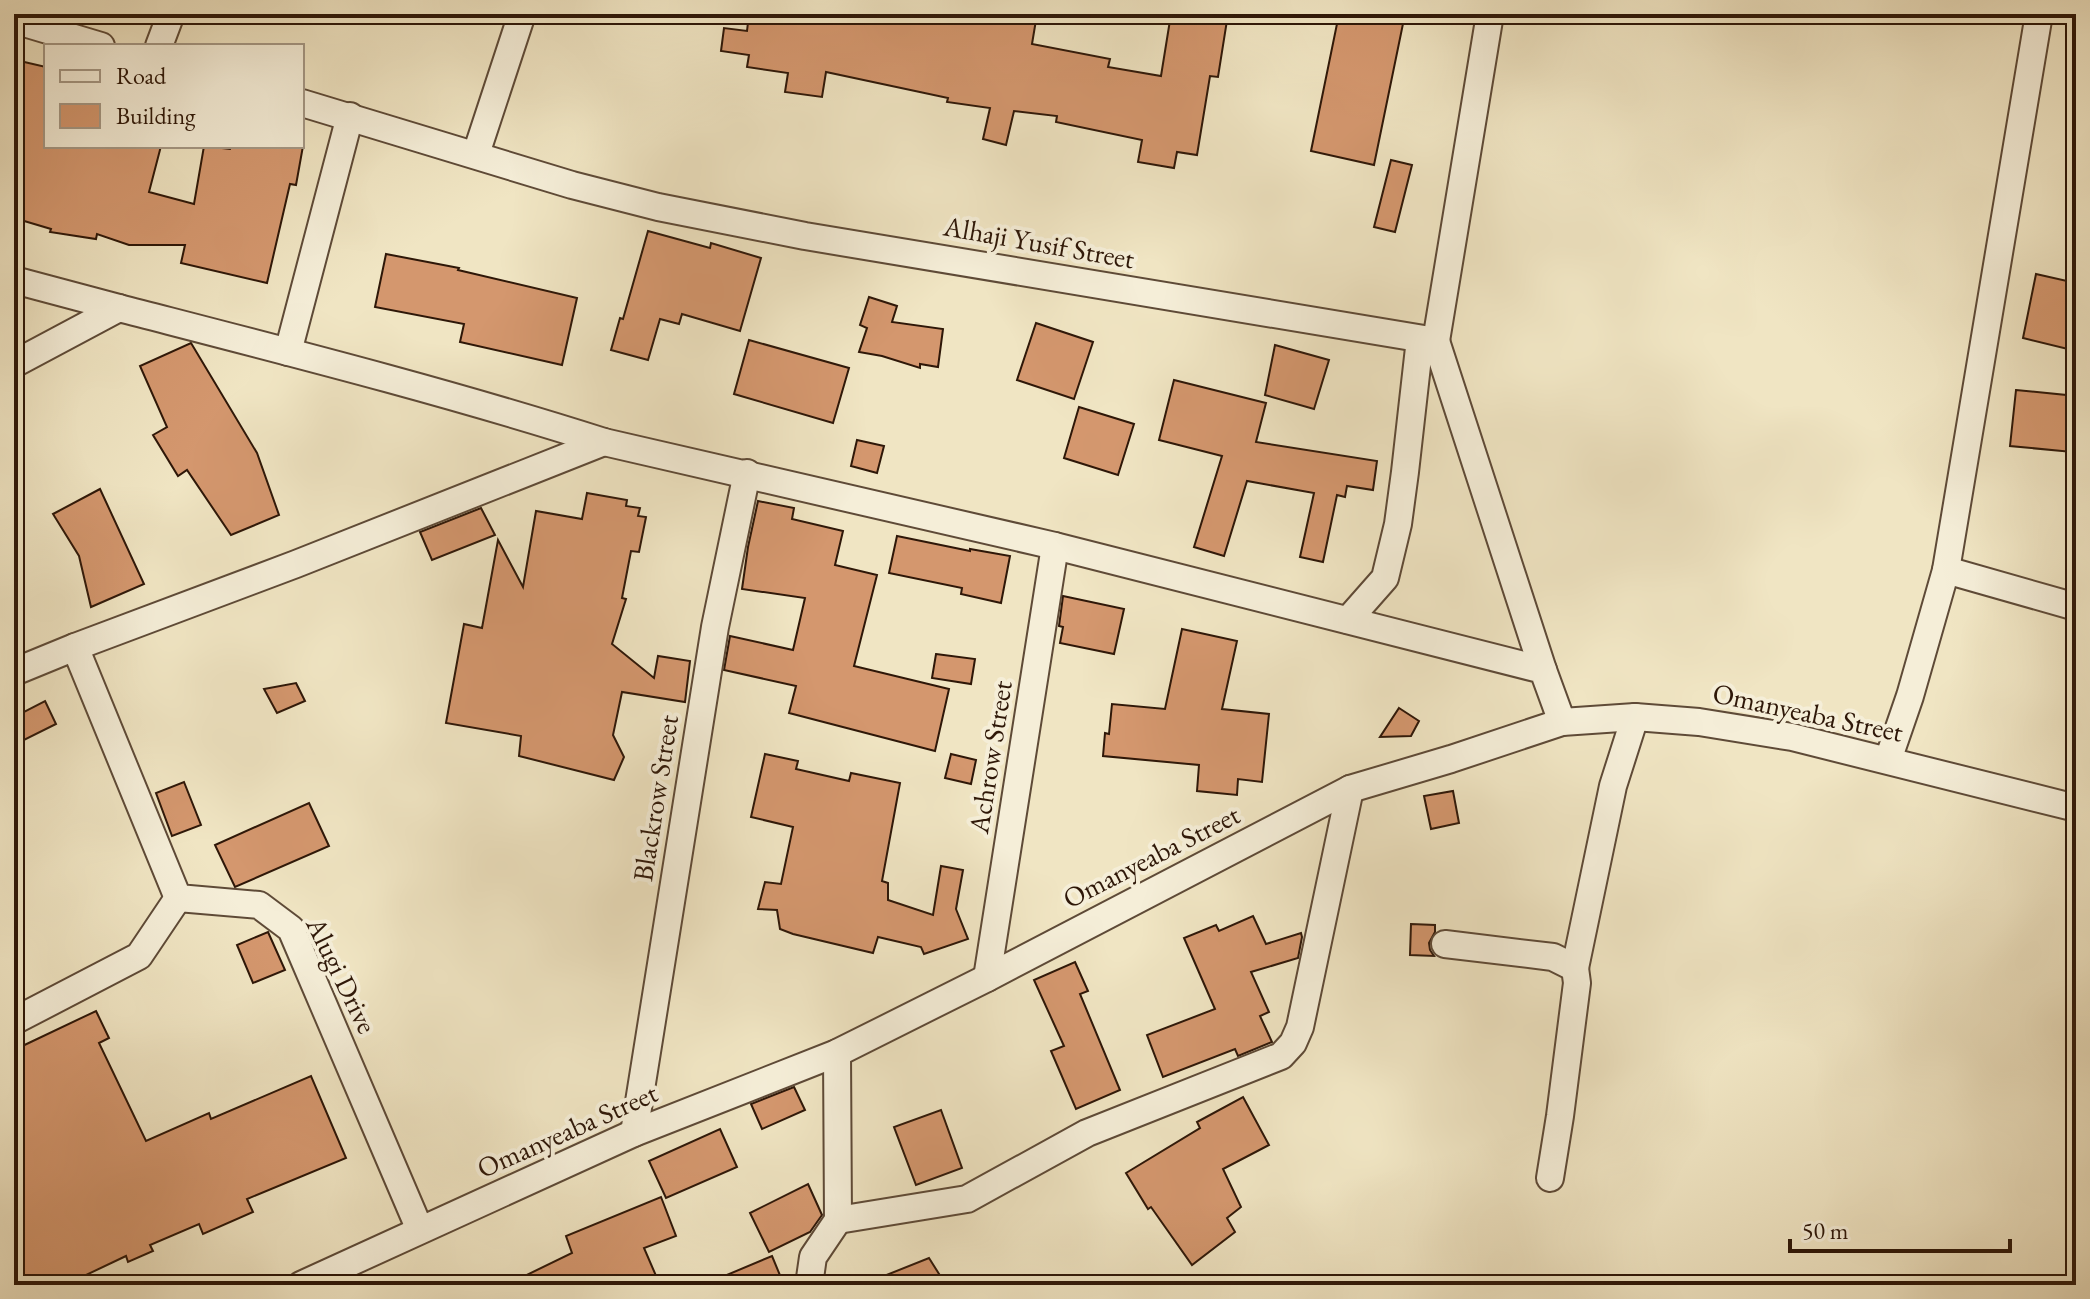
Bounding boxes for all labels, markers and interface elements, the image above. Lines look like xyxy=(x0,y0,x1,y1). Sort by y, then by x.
legend xyxy=(44,44,304,148)
text: Road xyxy=(116,60,167,91)
text: Building xyxy=(116,100,196,131)
street label: Alhaji Yusif Street xyxy=(940,207,1137,277)
street label: Omanyeaba Street xyxy=(1709,674,1907,750)
street label: Achrow Street xyxy=(960,678,1020,837)
street label: Blackrow Street xyxy=(624,712,686,884)
street label: Omanyeaba Street xyxy=(1056,796,1246,916)
street label: Alugi Drive xyxy=(298,910,386,1039)
street label: Omanyeaba Street xyxy=(471,1074,663,1186)
scale bar xyxy=(1790,1203,2010,1253)
text: 50 m xyxy=(1802,1215,1849,1246)

